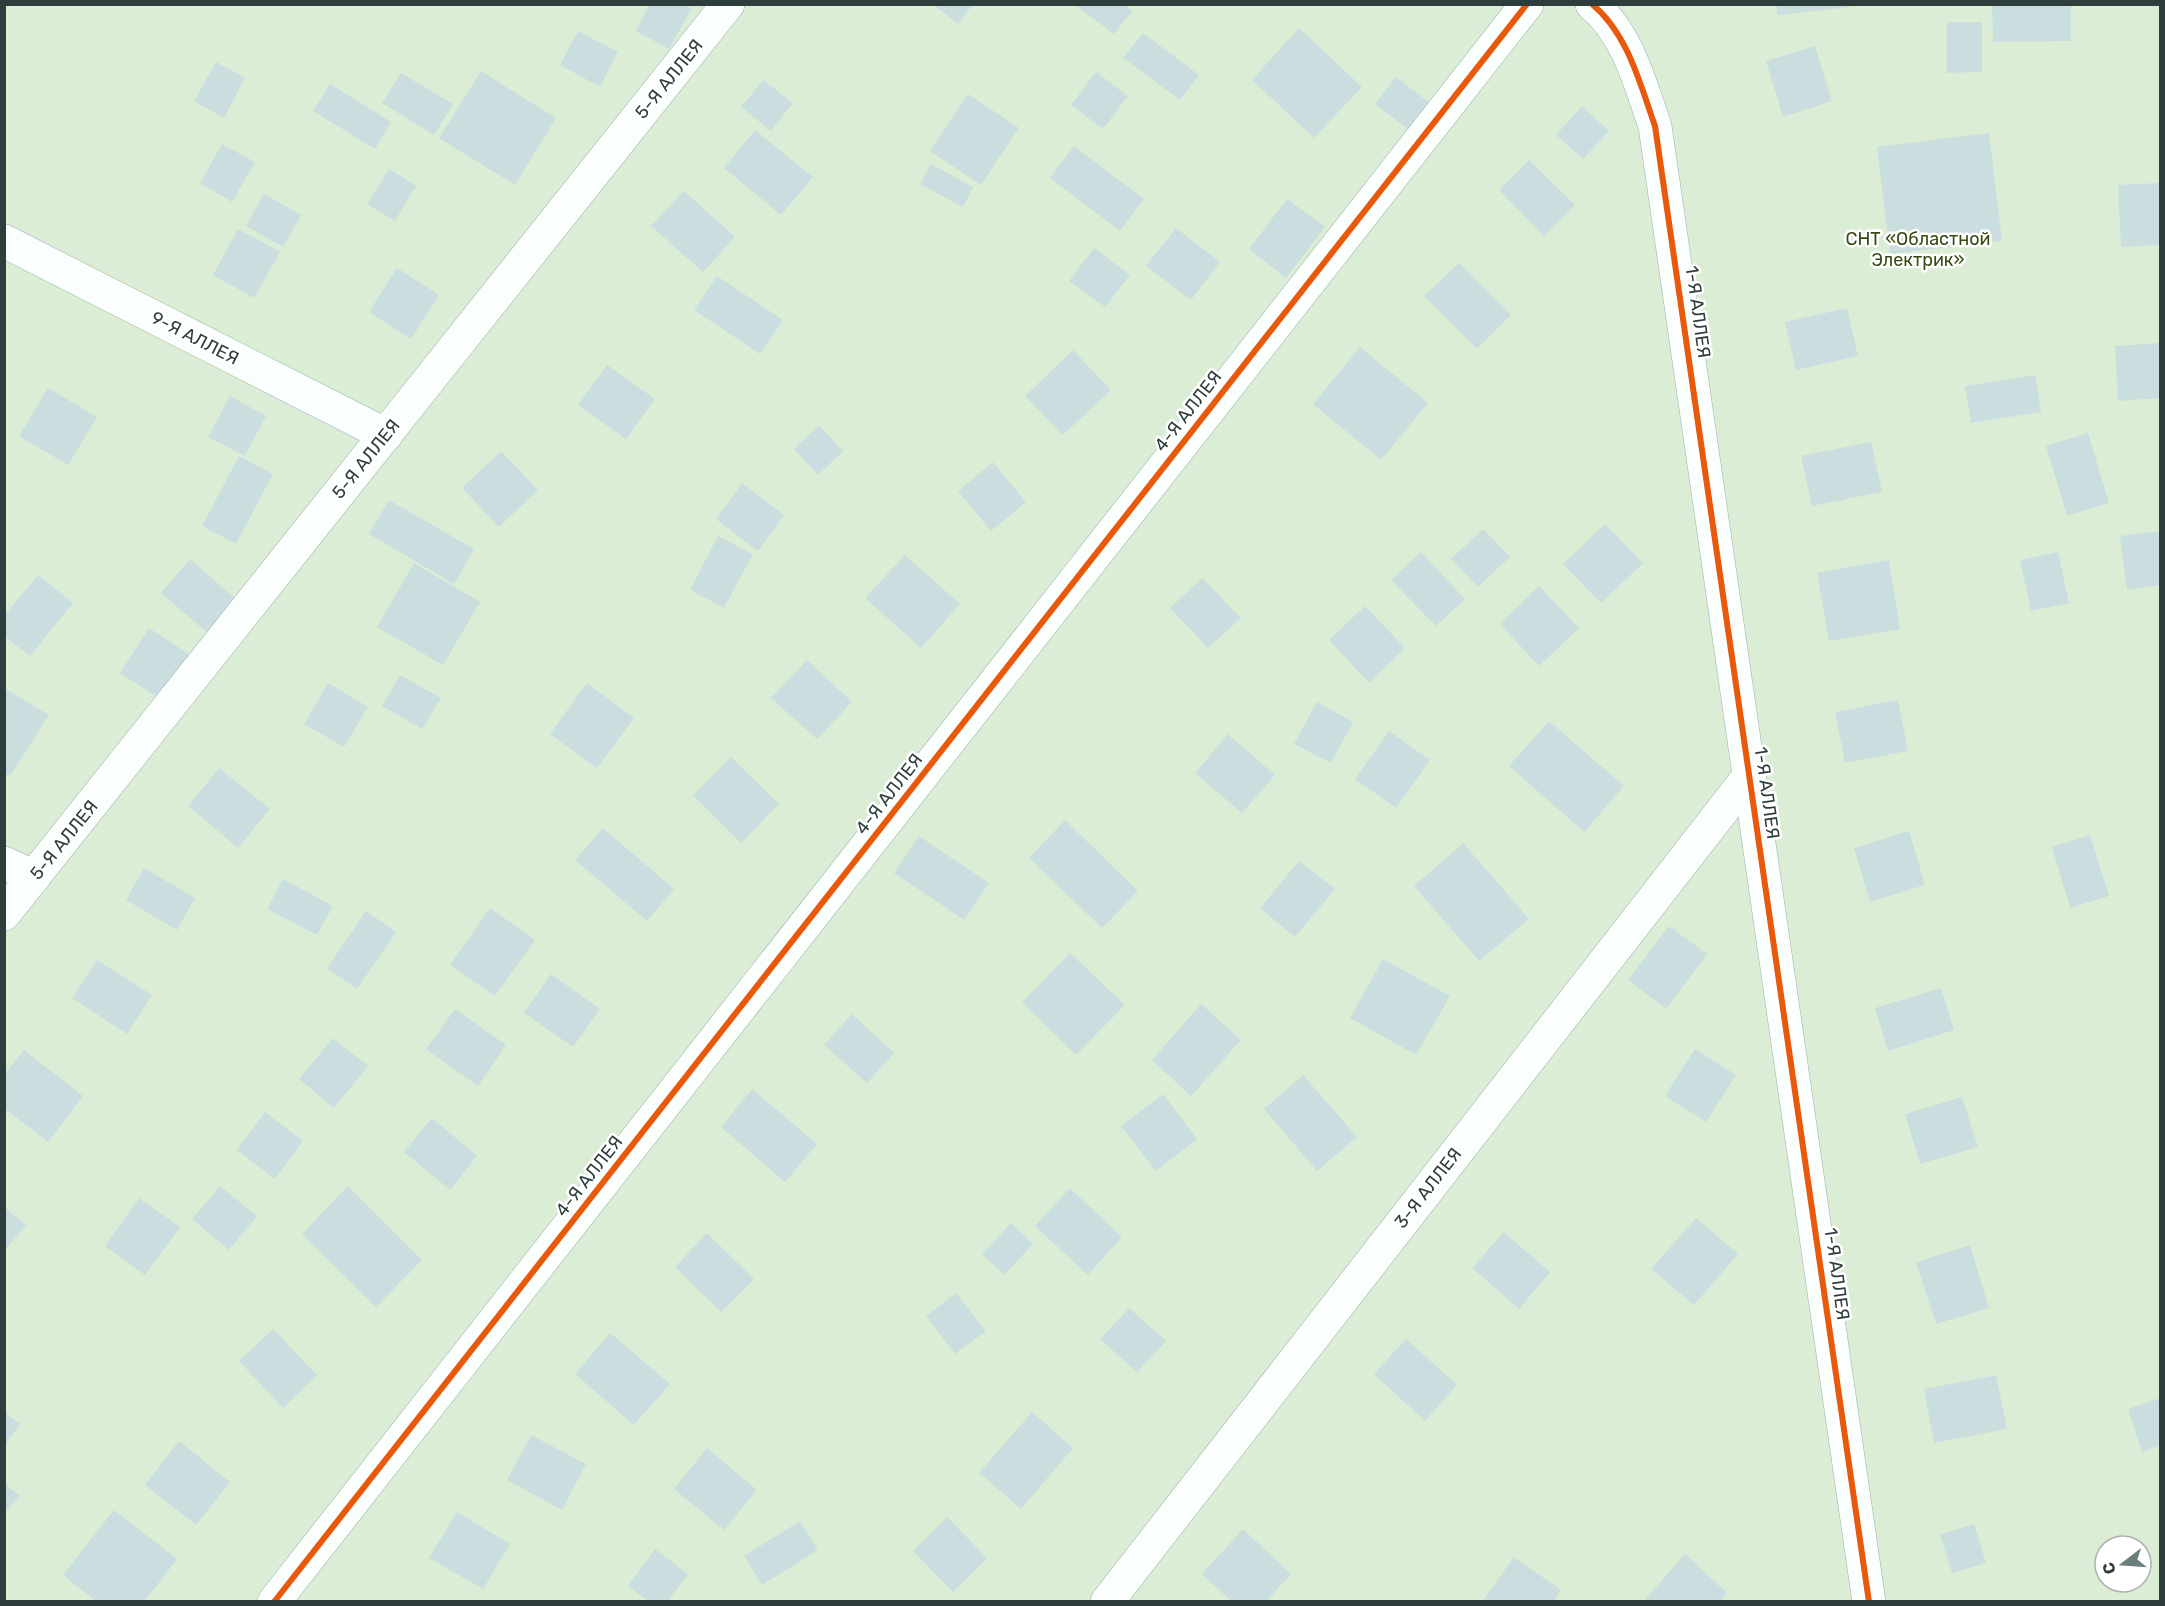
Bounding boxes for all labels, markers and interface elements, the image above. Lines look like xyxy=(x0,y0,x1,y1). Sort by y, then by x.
street label: 5-Я АЛЛЕЯ xyxy=(630,35,708,123)
park label: СНТ «Областной Электрик» xyxy=(1845,228,1991,271)
street label: 1-Я АЛЛЕЯ xyxy=(1681,264,1715,360)
street label: 9-Я АЛЛЕЯ xyxy=(147,306,243,370)
street label: 4-Я АЛЛЕЯ xyxy=(1150,366,1226,456)
street label: 5-Я АЛЛЕЯ xyxy=(327,415,405,503)
street label: 1-Я АЛЛЕЯ xyxy=(1750,745,1784,841)
street label: 4-Я АЛЛЕЯ xyxy=(851,749,927,839)
street label: 5-Я АЛЛЕЯ xyxy=(25,796,103,884)
street label: 4-Я АЛЛЕЯ xyxy=(551,1131,627,1221)
street label: 3-Я АЛЛЕЯ xyxy=(1390,1143,1466,1233)
street label: 1-Я АЛЛЕЯ xyxy=(1820,1226,1854,1322)
north arrow xyxy=(2093,1534,2153,1594)
text: С xyxy=(2098,1560,2120,1576)

